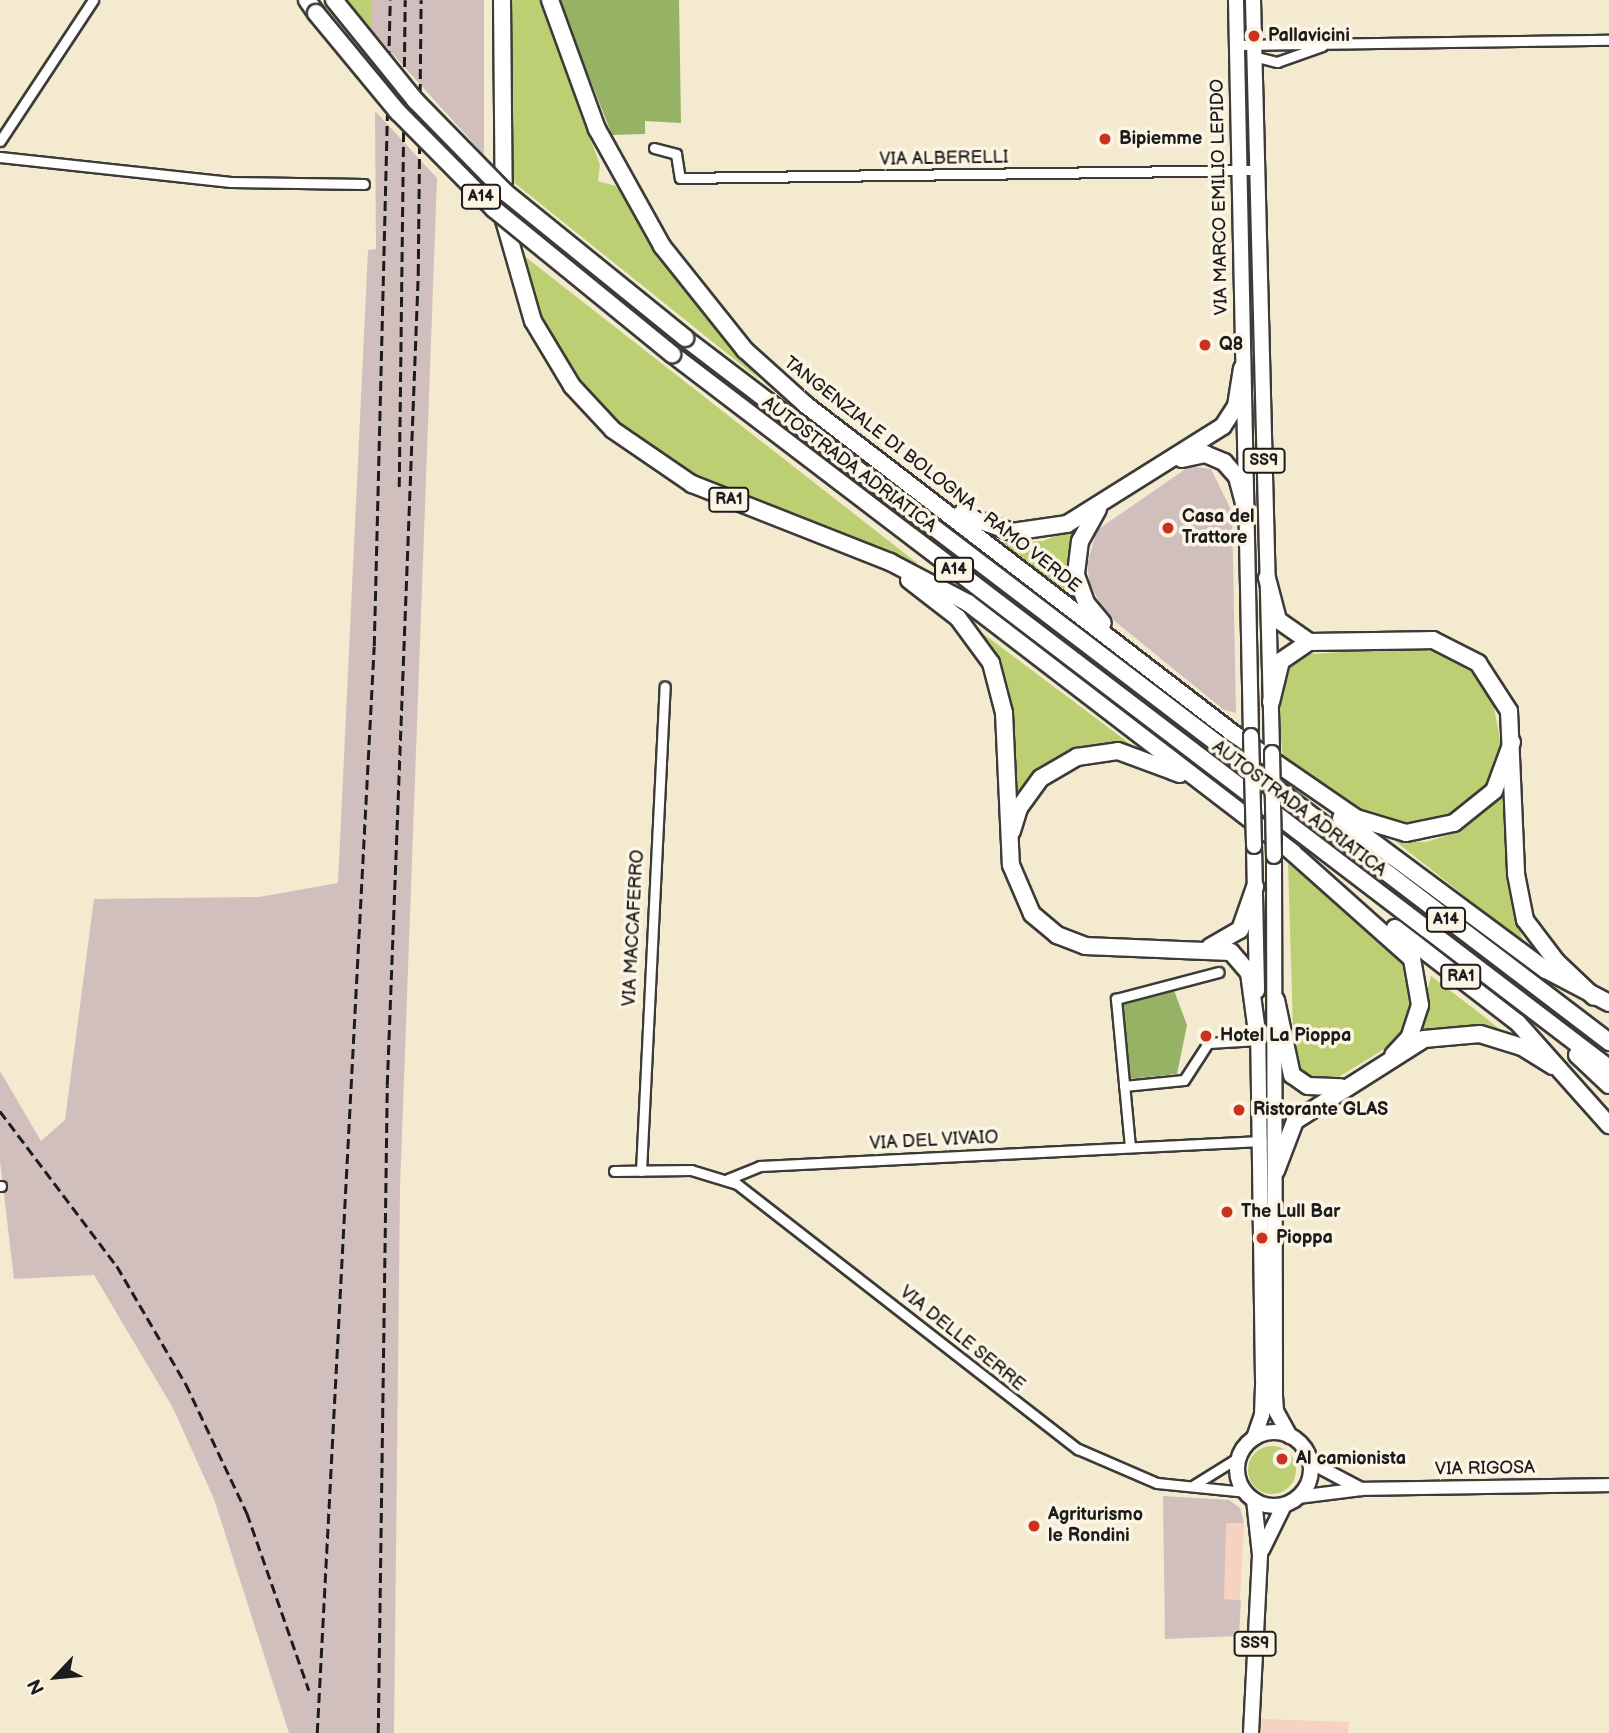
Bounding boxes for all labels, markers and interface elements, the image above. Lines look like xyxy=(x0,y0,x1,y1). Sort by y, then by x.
place label: Pallavicini xyxy=(1268,25,1350,47)
marker: Pallavicini xyxy=(1246,28,1262,44)
street label: VIA MARCO EMILIO LEPIDO xyxy=(1207,79,1233,315)
place label: Bipiemme xyxy=(1119,128,1202,150)
marker: Bipiemme xyxy=(1097,131,1113,147)
street label: VIA ALBERELLI xyxy=(879,147,1009,171)
road number: A14 xyxy=(460,184,502,210)
place label: Q8 xyxy=(1219,334,1243,356)
marker: Q8 xyxy=(1197,337,1213,353)
street label: TANGENZIALE DI BOLOGNA - RAMO VERDE xyxy=(778,352,1086,598)
street label: AUTOSTRADA ADRIATICA xyxy=(758,392,940,538)
road number: SS9 xyxy=(1241,448,1287,474)
road number: RA1 xyxy=(708,488,750,512)
place label: Casa del Trattore xyxy=(1182,507,1255,550)
marker: Casa del Trattore xyxy=(1160,520,1176,536)
road number: A14 xyxy=(933,558,975,582)
street label: AUTOSTRADA ADRIATICA xyxy=(1208,736,1390,882)
street label: VIA MACCAFERRO xyxy=(619,849,649,1007)
road number: A14 xyxy=(1425,908,1467,932)
road number: RA1 xyxy=(1440,965,1482,990)
place label: Hotel La Pioppa xyxy=(1220,1025,1351,1047)
marker: Hotel La Pioppa xyxy=(1198,1028,1214,1044)
place label: Ristorante GLAS xyxy=(1253,1099,1388,1121)
marker: Ristorante GLAS xyxy=(1231,1102,1247,1118)
street label: VIA DEL VIVAIO xyxy=(869,1127,999,1155)
place label: The Lull Bar xyxy=(1241,1201,1340,1223)
marker: The Lull Bar xyxy=(1219,1204,1235,1220)
place label: Pioppa xyxy=(1276,1227,1333,1249)
marker: Pioppa xyxy=(1254,1230,1270,1246)
street label: VIA DELLE SERRE xyxy=(895,1282,1029,1396)
place label: Al camionista xyxy=(1296,1448,1406,1470)
marker: Al camionista xyxy=(1274,1451,1290,1467)
street label: VIA RIGOSA xyxy=(1435,1457,1535,1481)
place label: Agriturismo le Rondini xyxy=(1048,1505,1143,1548)
marker: Agriturismo le Rondini xyxy=(1026,1518,1042,1534)
road number: SS9 xyxy=(1232,1632,1278,1656)
north arrow xyxy=(21,1642,91,1712)
text: N xyxy=(23,1675,50,1698)

